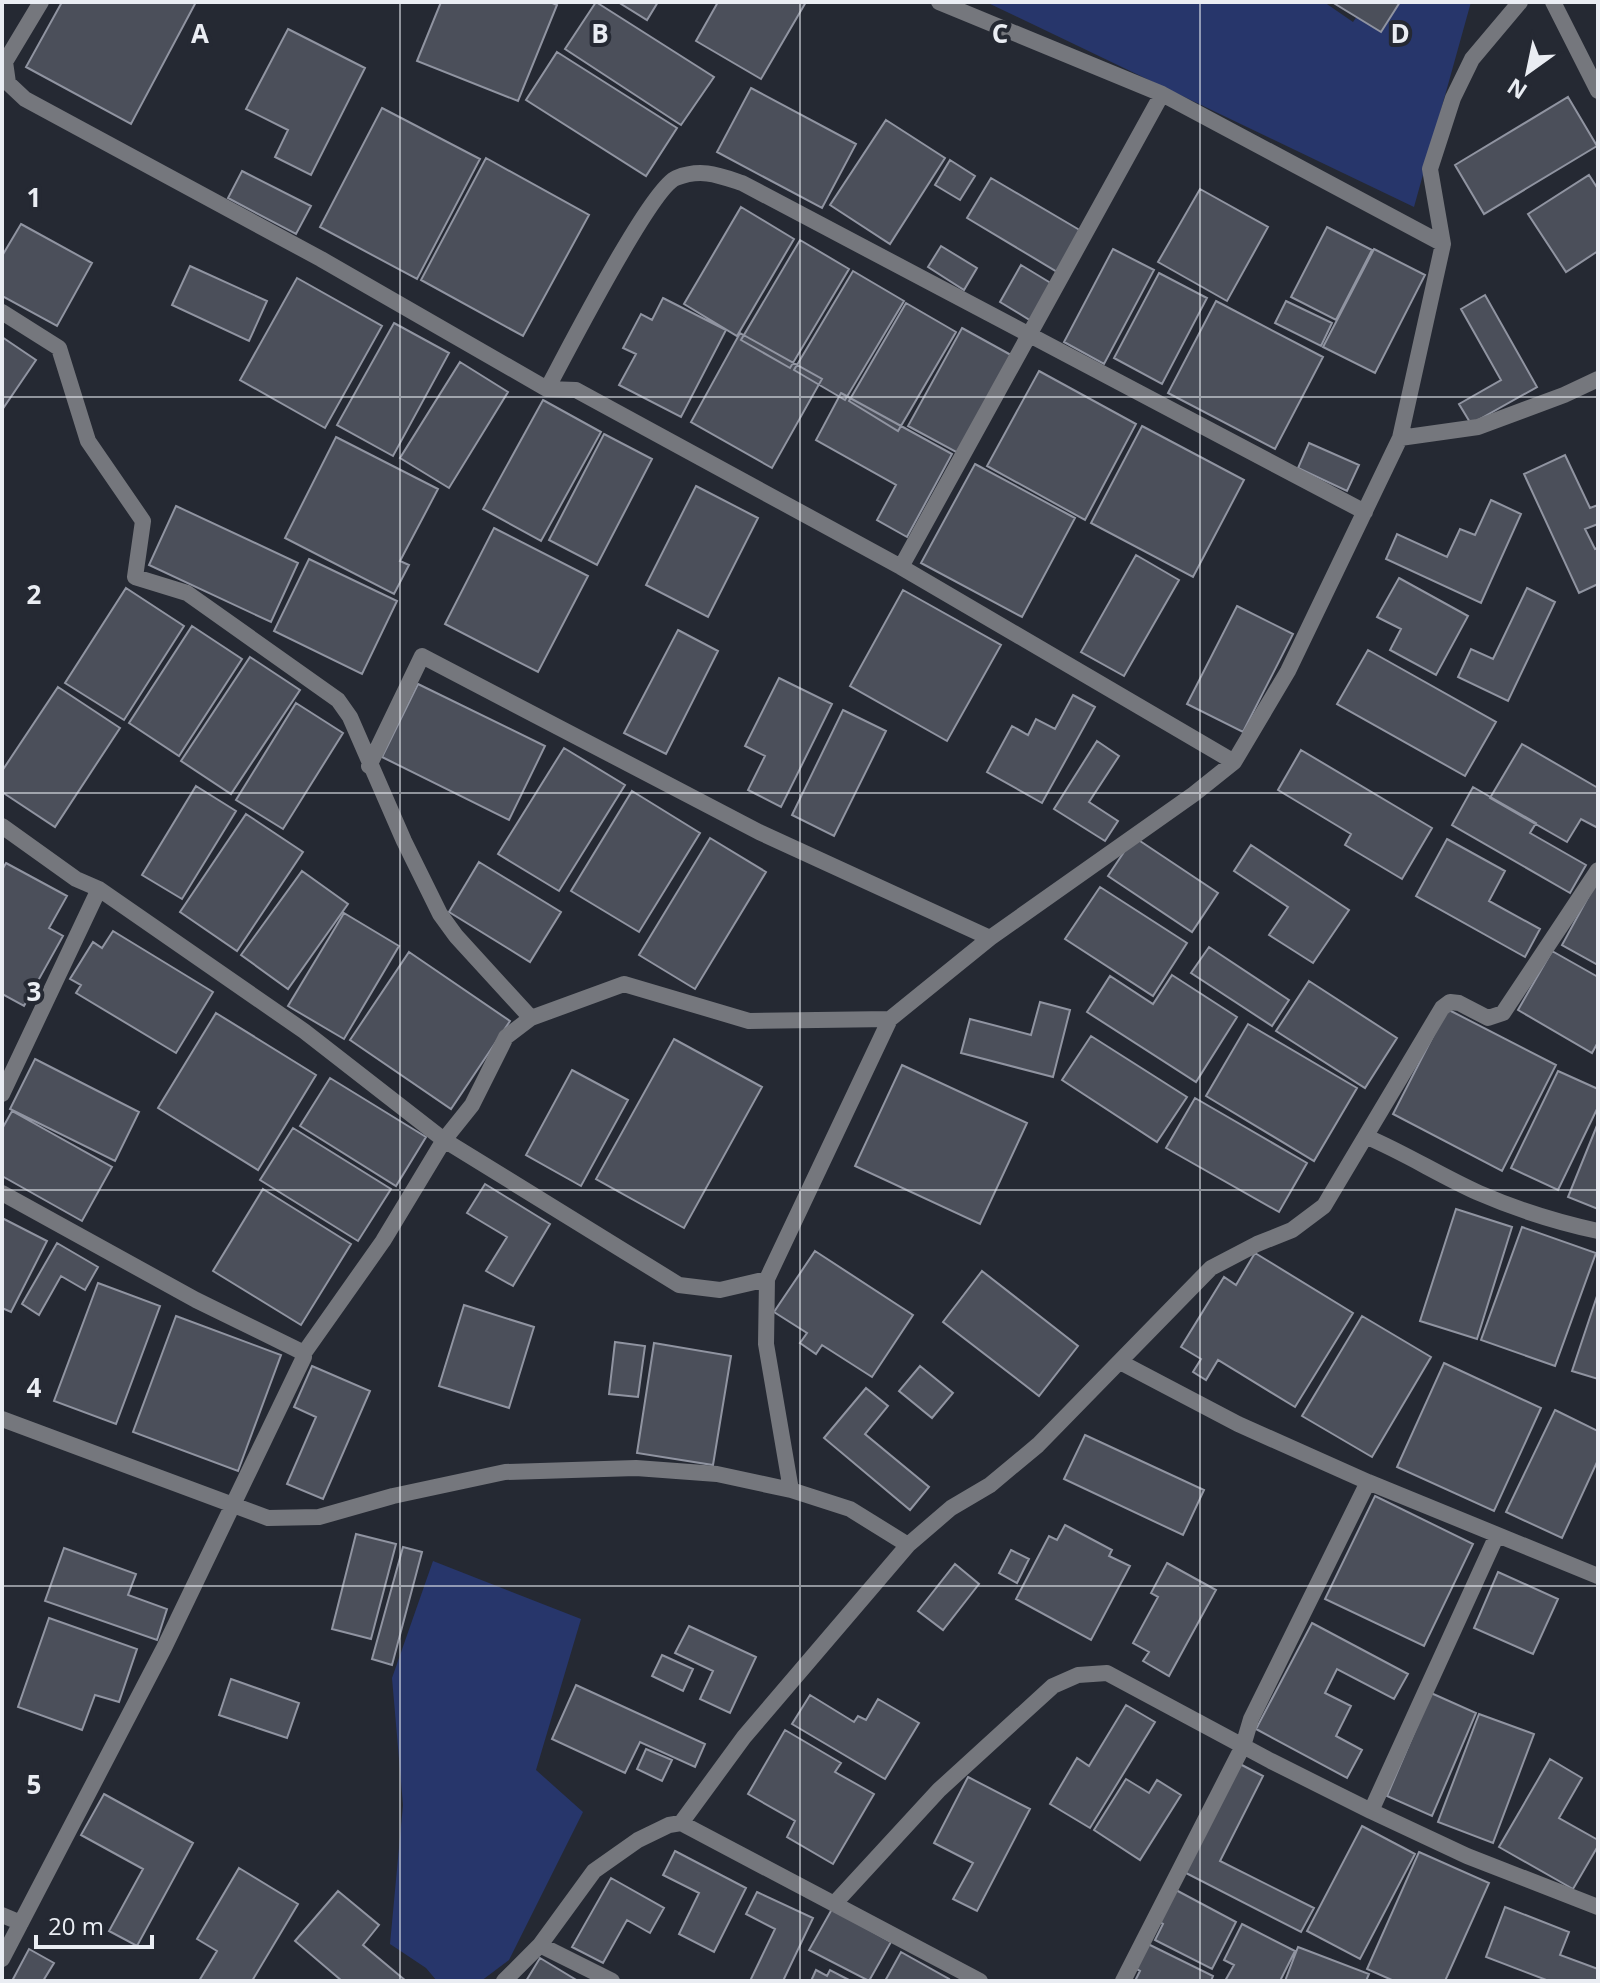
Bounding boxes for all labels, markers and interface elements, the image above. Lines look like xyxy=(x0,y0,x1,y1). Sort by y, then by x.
text: A xyxy=(191,15,209,51)
text: B xyxy=(591,15,609,51)
text: C xyxy=(992,15,1008,51)
text: D xyxy=(1390,15,1410,51)
north arrow xyxy=(1488,32,1568,112)
text: N xyxy=(1501,72,1532,107)
text: 1 xyxy=(27,179,41,215)
text: 2 xyxy=(27,576,42,612)
text: 3 xyxy=(27,973,41,1009)
text: 4 xyxy=(27,1369,42,1405)
text: 5 xyxy=(27,1766,41,1802)
scale bar xyxy=(36,1899,152,1949)
text: 20 m xyxy=(48,1909,104,1942)

